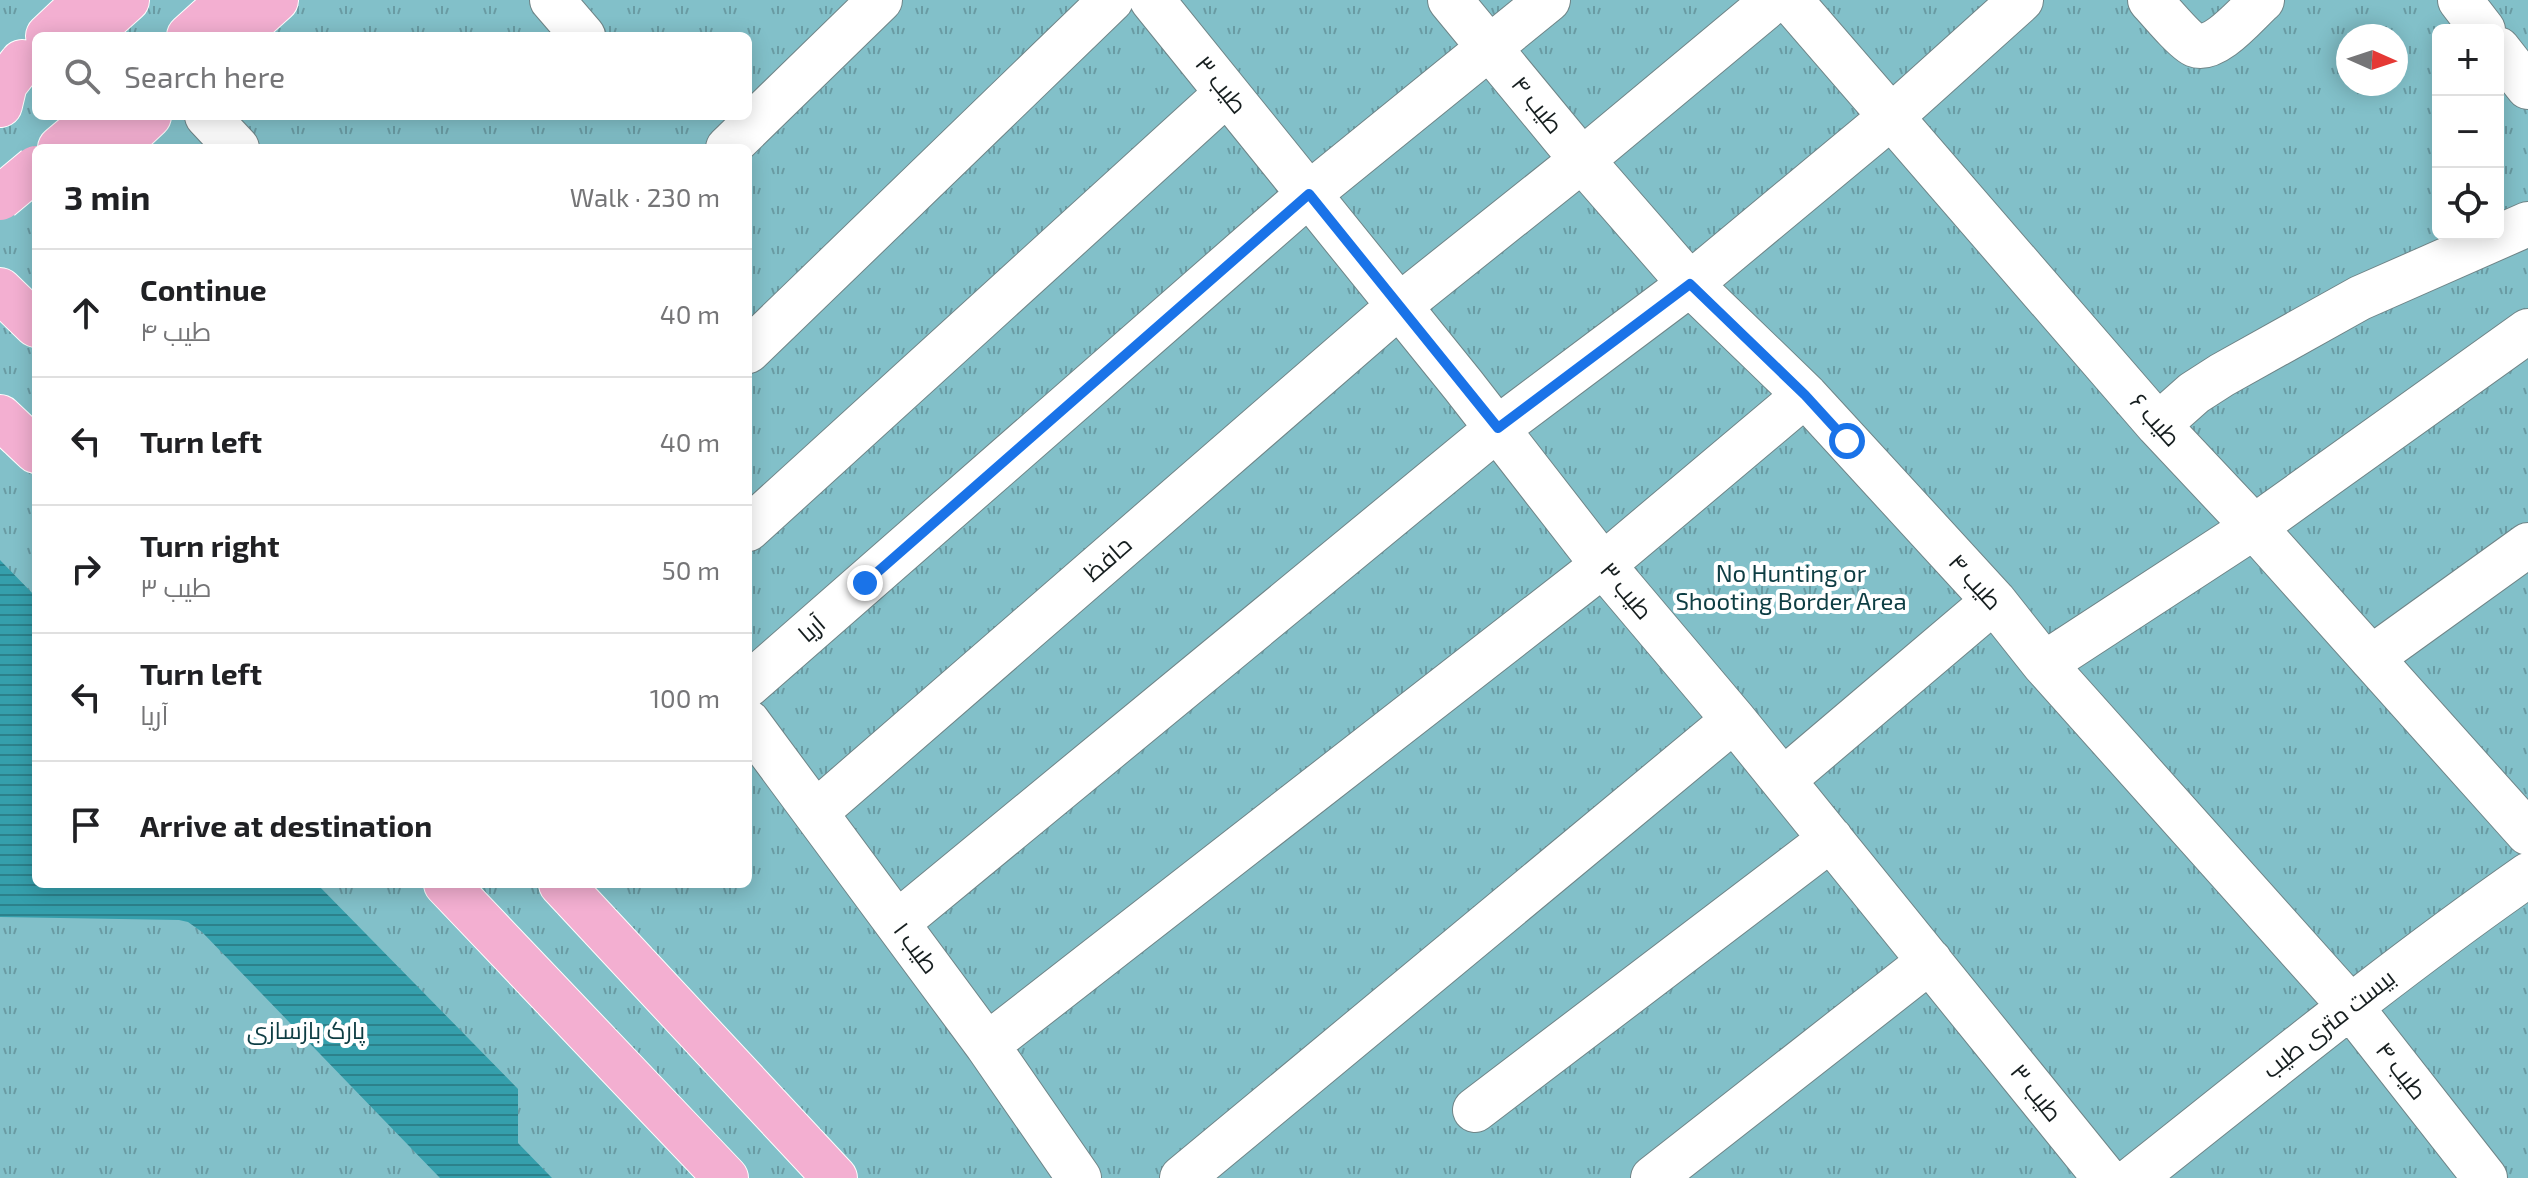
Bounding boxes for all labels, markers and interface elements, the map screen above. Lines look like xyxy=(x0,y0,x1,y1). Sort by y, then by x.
north arrow xyxy=(2336,24,2408,96)
map controls xyxy=(2432,24,2504,240)
button: + xyxy=(2432,24,2504,96)
search box xyxy=(32,32,752,120)
street label: طیب ۳ xyxy=(1190,49,1254,119)
icon: search xyxy=(60,54,104,98)
text: Search here xyxy=(124,58,285,94)
street label: طیب ۴ xyxy=(1506,69,1570,139)
button: − xyxy=(2432,96,2504,168)
button: locate xyxy=(2432,168,2504,240)
text: 3 min xyxy=(64,176,150,217)
text: Walk · 230 m xyxy=(570,181,720,212)
text: Continue xyxy=(140,271,267,307)
icon: ahead xyxy=(64,291,108,335)
text: 40 m xyxy=(660,298,720,329)
text: طیب ۴ xyxy=(140,315,211,346)
street label: طیب ۶ xyxy=(2125,387,2187,451)
icon: left xyxy=(64,419,108,463)
text: Turn left xyxy=(140,423,262,459)
route start xyxy=(1829,423,1865,459)
text: 40 m xyxy=(660,426,720,457)
text: Turn right xyxy=(140,527,280,563)
street label: حافظ xyxy=(1077,529,1137,587)
icon: right xyxy=(64,547,108,591)
street label: طیب ۴ xyxy=(1943,547,2009,615)
text: 50 m xyxy=(662,554,720,585)
street label: طیب ۳ xyxy=(1595,555,1659,625)
park label: No Hunting or Shooting Border Area xyxy=(1675,558,1907,615)
route end xyxy=(847,565,883,601)
text: طیب ۳ xyxy=(140,571,212,602)
street label: آریا xyxy=(792,608,831,647)
text: Turn left xyxy=(140,655,262,691)
icon: left xyxy=(64,675,108,719)
text: 100 m xyxy=(650,682,720,713)
text: آریا xyxy=(140,699,168,730)
icon: arrive xyxy=(64,803,108,847)
text: Arrive at destination xyxy=(140,807,432,843)
street label: طیب ۱ xyxy=(888,915,946,979)
street label: بیست متری طیب xyxy=(2256,962,2401,1084)
park label: پارک بازسازی xyxy=(247,1015,366,1047)
street label: طیب ۴ xyxy=(2371,1035,2434,1105)
street label: طیب ۳ xyxy=(2005,1057,2069,1127)

